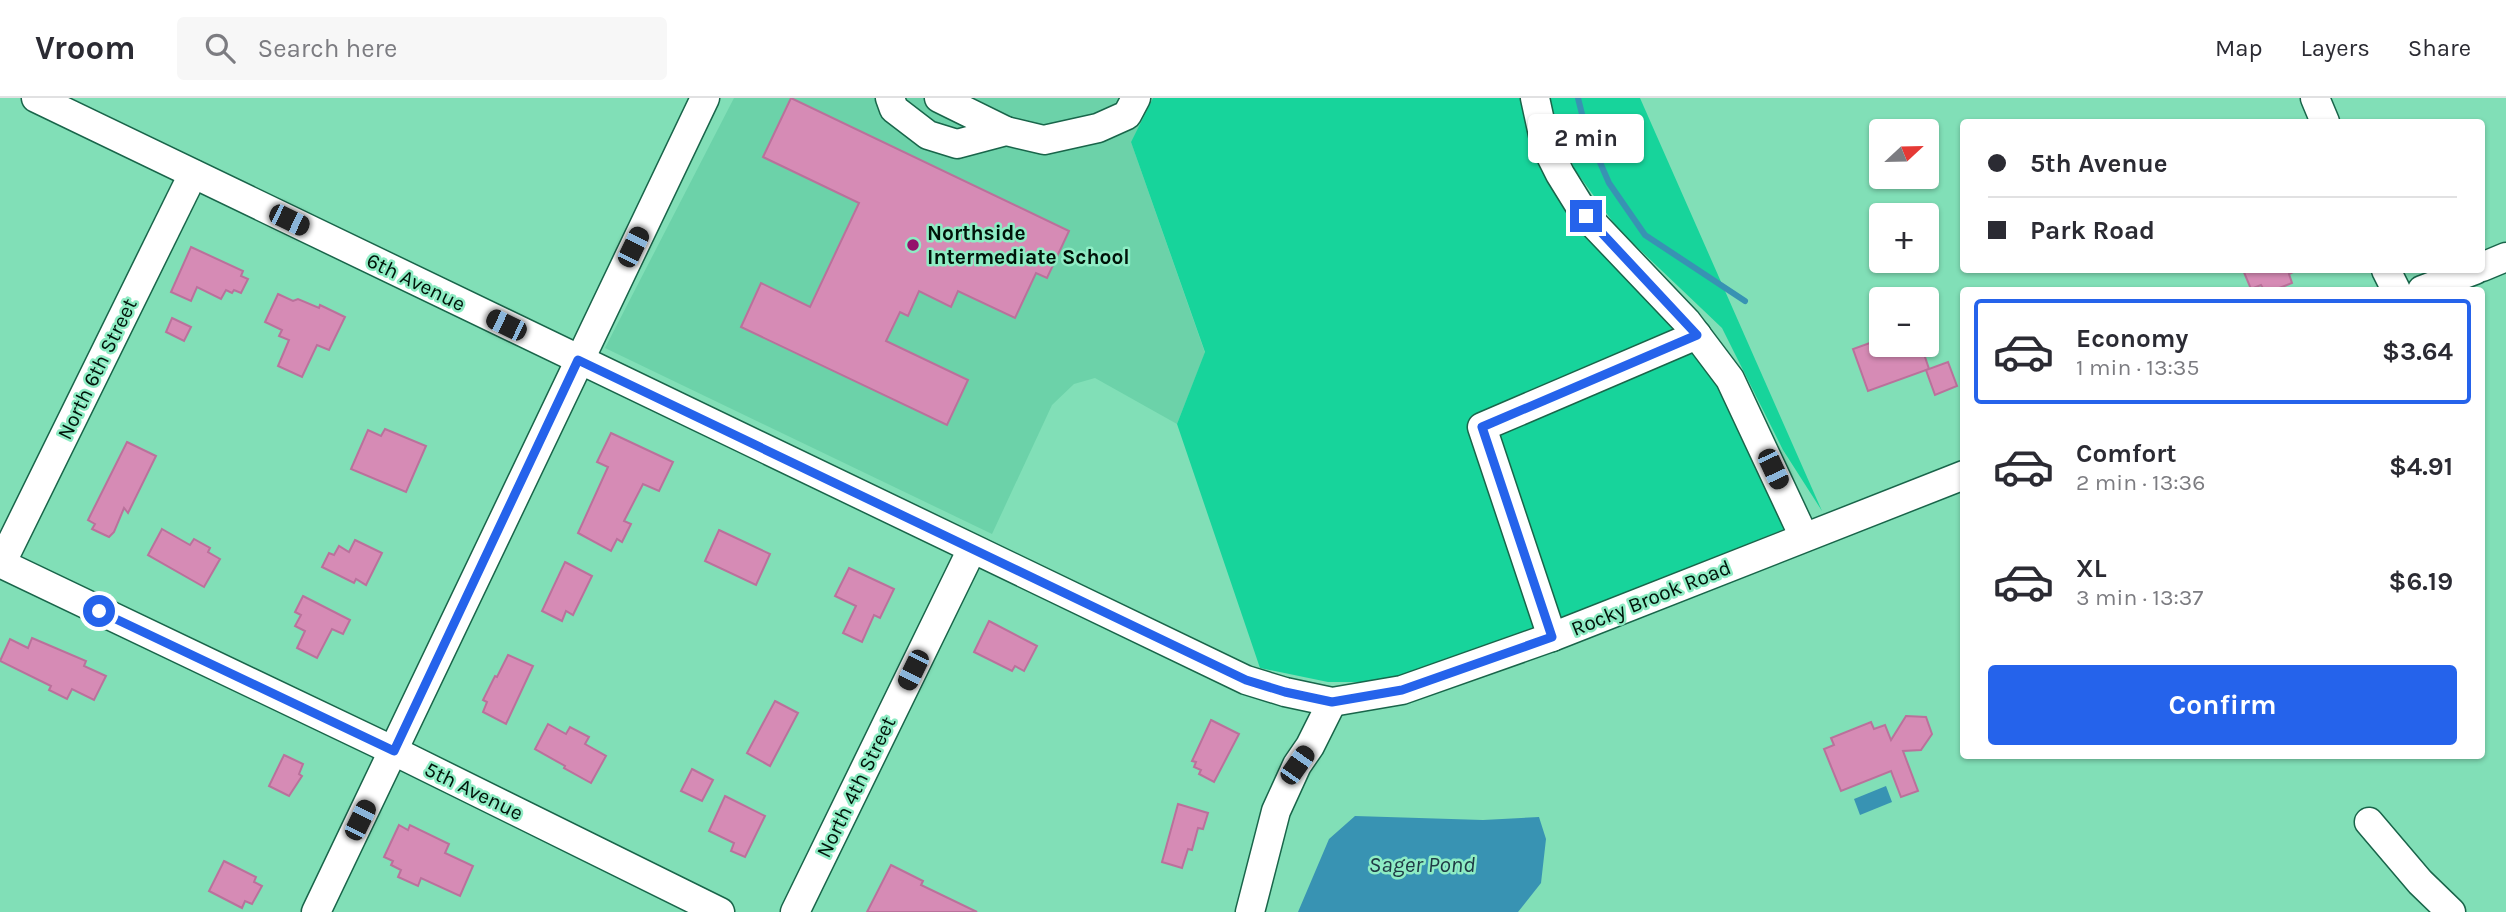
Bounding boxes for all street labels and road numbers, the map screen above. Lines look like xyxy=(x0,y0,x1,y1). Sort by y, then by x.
street label: 6th Avenue xyxy=(363,248,469,316)
street label: North 6th Street xyxy=(52,294,142,444)
street label: Rocky Brook Road xyxy=(1568,555,1734,641)
street label: North 4th Street xyxy=(811,712,901,861)
street label: 5th Avenue xyxy=(421,757,527,825)

